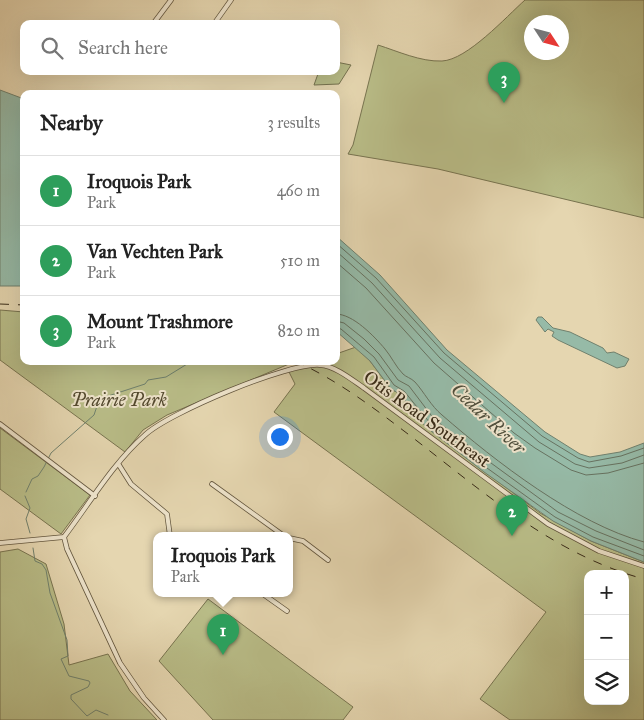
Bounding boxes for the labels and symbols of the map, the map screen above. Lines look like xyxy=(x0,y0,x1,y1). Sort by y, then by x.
north arrow xyxy=(524,15,569,60)
pin: 3 xyxy=(488,62,520,103)
street label: Otis Road Southeast xyxy=(359,366,495,473)
water label: Cedar River xyxy=(446,378,532,460)
park label: Prairie Park xyxy=(71,389,167,411)
your location xyxy=(267,424,293,450)
pin: 2 xyxy=(496,495,528,536)
pin: 1 xyxy=(207,614,239,655)

